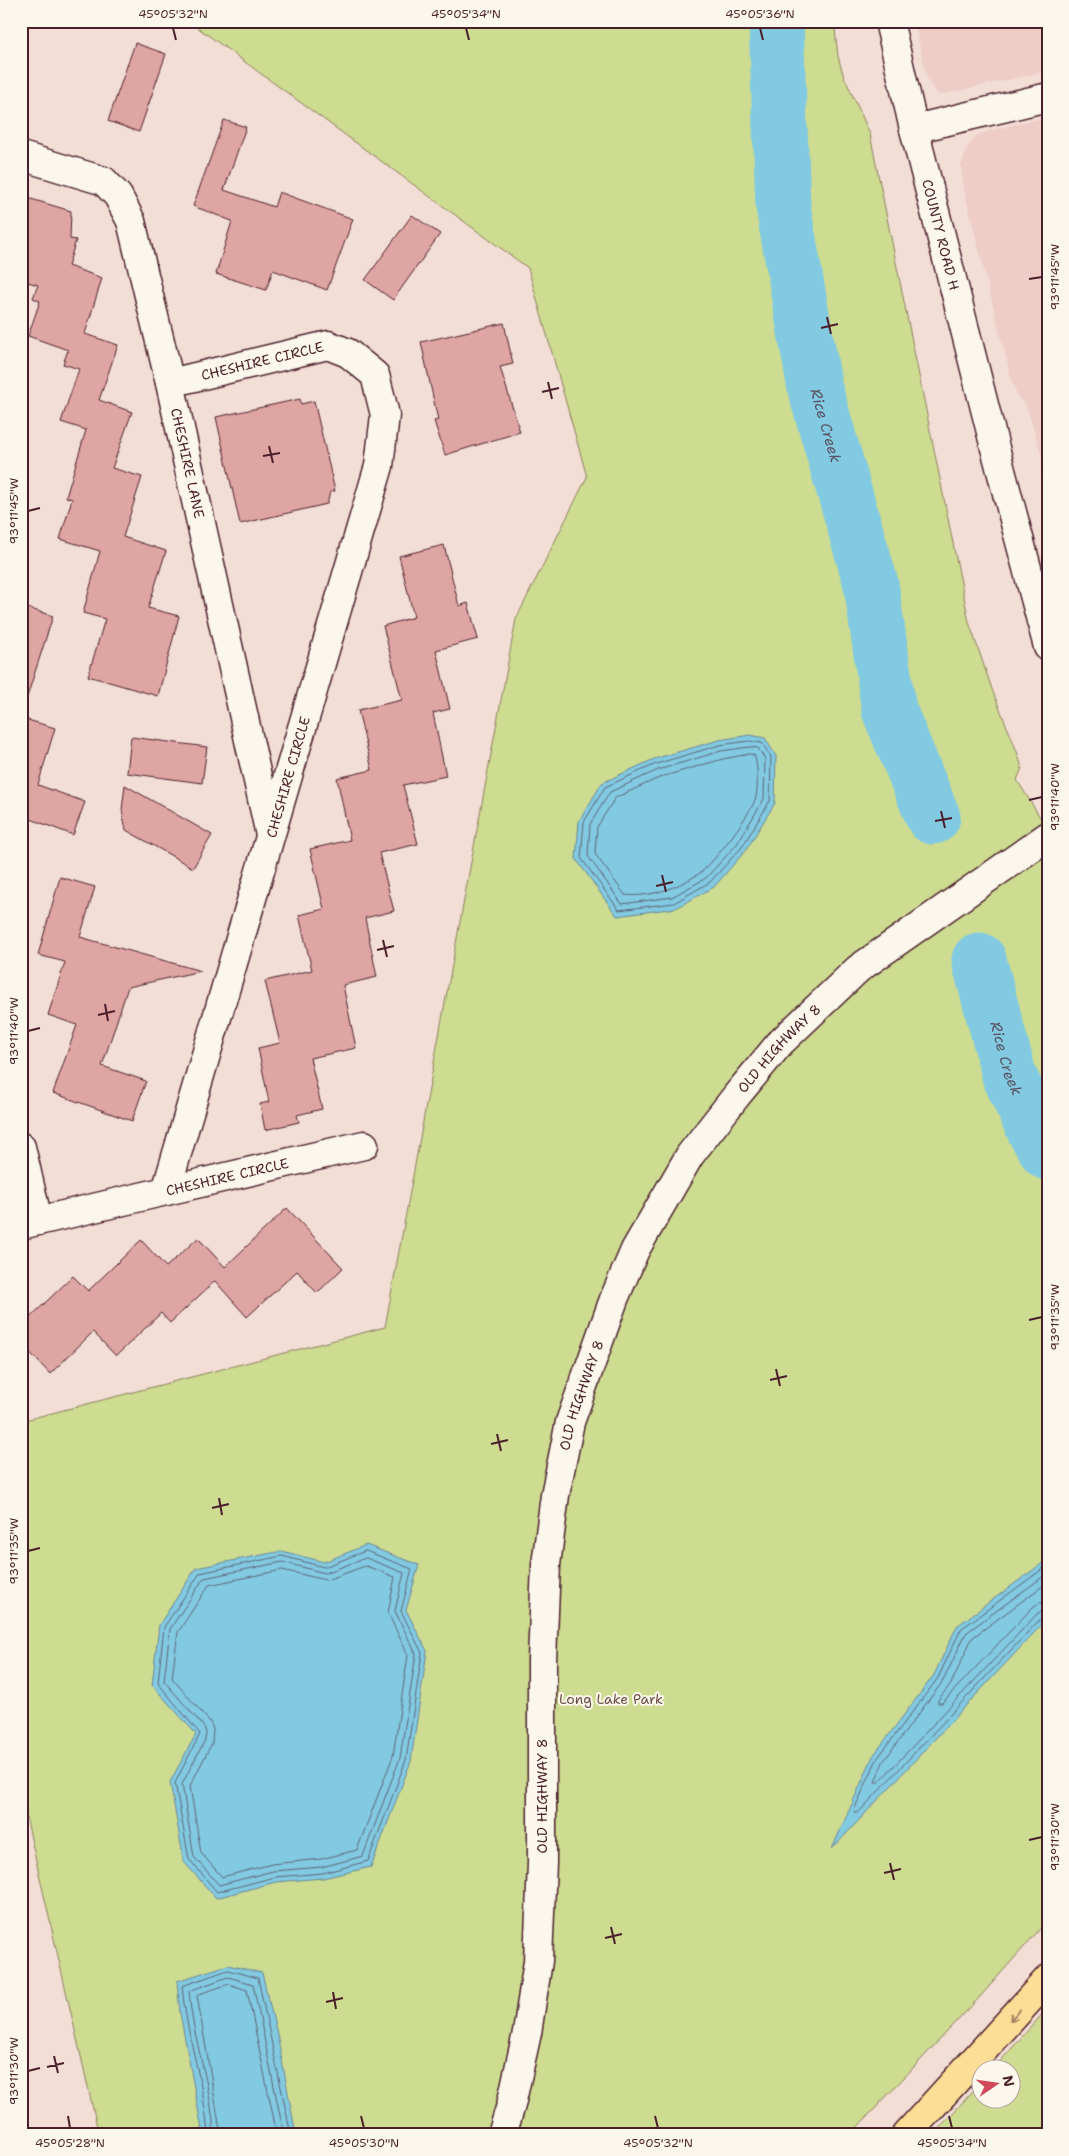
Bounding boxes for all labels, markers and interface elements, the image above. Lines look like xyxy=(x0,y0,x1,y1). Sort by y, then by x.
text: 45°05'32"N xyxy=(138,6,208,22)
text: 45°05'34"N xyxy=(431,6,501,22)
text: 45°05'36"N xyxy=(725,6,795,22)
street label: COUNTY ROAD H xyxy=(918,177,964,292)
text: 93°11'45"W xyxy=(1047,244,1063,310)
street label: CHESHIRE CIRCLE xyxy=(199,337,326,384)
water label: Rice Creek xyxy=(805,386,846,466)
street label: CHESHIRE LANE xyxy=(167,406,209,520)
text: 93°11'45"W xyxy=(6,478,22,544)
street label: CHESHIRE CIRCLE xyxy=(262,714,314,840)
text: 93°11'40"W xyxy=(1047,763,1063,831)
text: 93°11'40"W xyxy=(6,997,22,1065)
street label: OLD HIGHWAY 8 xyxy=(733,1000,825,1097)
water label: Rice Creek xyxy=(985,1019,1027,1099)
street label: CHESHIRE CIRCLE xyxy=(164,1154,291,1200)
text: 93°11'35"W xyxy=(1047,1284,1063,1350)
street label: OLD HIGHWAY 8 xyxy=(555,1338,608,1452)
text: 93°11'35"W xyxy=(6,1518,22,1584)
park label: Long Lake Park xyxy=(559,1690,663,1708)
street label: OLD HIGHWAY 8 xyxy=(533,1738,551,1854)
text: 93°11'30"W xyxy=(1047,1803,1063,1871)
one-way arrow xyxy=(1009,2008,1021,2021)
text: 93°11'30"W xyxy=(6,2037,22,2105)
north arrow xyxy=(972,2058,1022,2108)
text: N xyxy=(999,2074,1019,2089)
text: 45°05'28"N xyxy=(35,2135,105,2151)
text: 45°05'30"N xyxy=(329,2135,399,2151)
text: 45°05'32"N xyxy=(623,2135,693,2151)
text: 45°05'34"N xyxy=(917,2135,987,2151)

